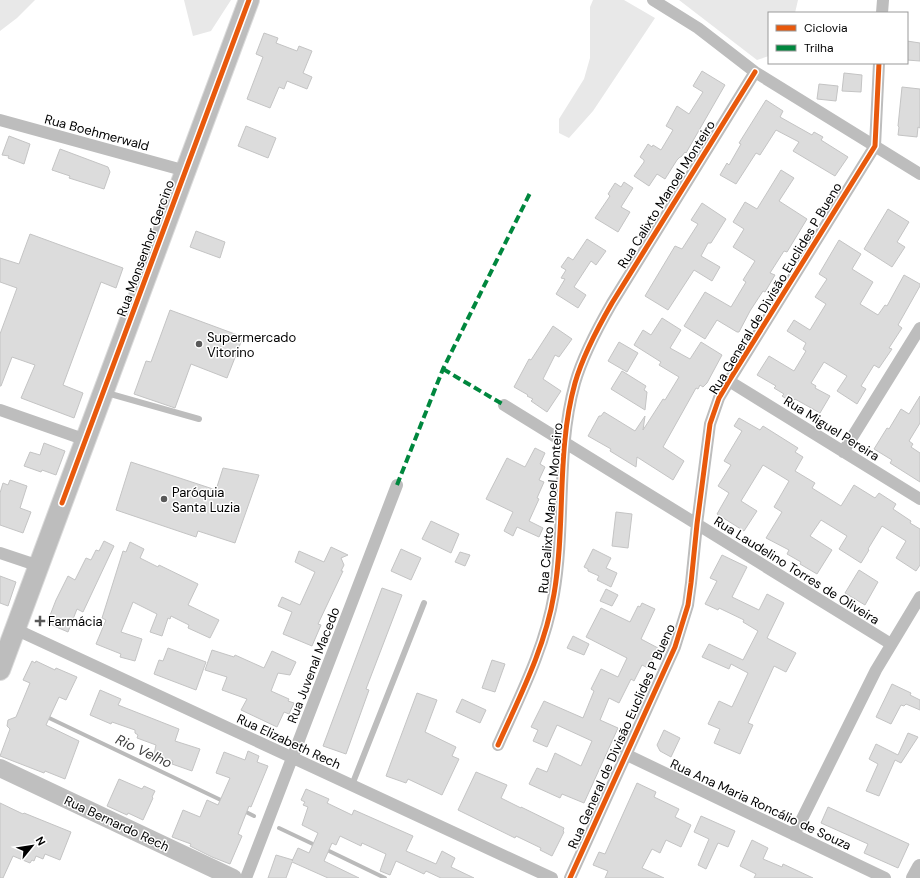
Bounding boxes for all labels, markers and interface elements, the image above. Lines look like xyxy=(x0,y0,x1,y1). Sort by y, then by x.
legend xyxy=(768,12,908,64)
text: Ciclovia xyxy=(804,20,848,36)
text: Trilha xyxy=(804,40,833,56)
street label: Rua Boehmerwald xyxy=(43,110,151,155)
street label: Rua Calixto Manoel Monteiro xyxy=(614,117,719,271)
street label: Rua Monsenhor Gercino xyxy=(113,177,178,319)
street label: Rua General de Divisão Euclides P Bueno xyxy=(705,179,846,397)
place label: Supermercado Vitorino xyxy=(207,329,297,361)
marker: Supermercado Vitorino xyxy=(194,339,204,349)
street label: Rua Miguel Pereira xyxy=(781,392,883,465)
street label: Rua Calixto Manoel Monteiro xyxy=(535,422,566,594)
place label: Paróquia Santa Luzia xyxy=(172,484,240,516)
marker: Paróquia Santa Luzia xyxy=(159,494,169,504)
street label: Rua Laudelino Torres de Oliveira xyxy=(711,512,883,628)
street label: Rua Juvenal Macedo xyxy=(283,604,344,726)
place label: Farmácia xyxy=(48,613,103,630)
marker: Farmácia xyxy=(35,616,45,626)
street label: Rua General de Divisão Euclides P Bueno xyxy=(564,621,679,851)
street label: Rua Elizabeth Rech xyxy=(234,710,344,773)
water label: Rio Velho xyxy=(113,730,175,772)
street label: Rua Ana Maria Roncálio de Souza xyxy=(668,755,854,854)
street label: Rua Bernardo Rech xyxy=(62,792,172,855)
north arrow xyxy=(12,826,52,866)
text: N xyxy=(33,834,49,848)

